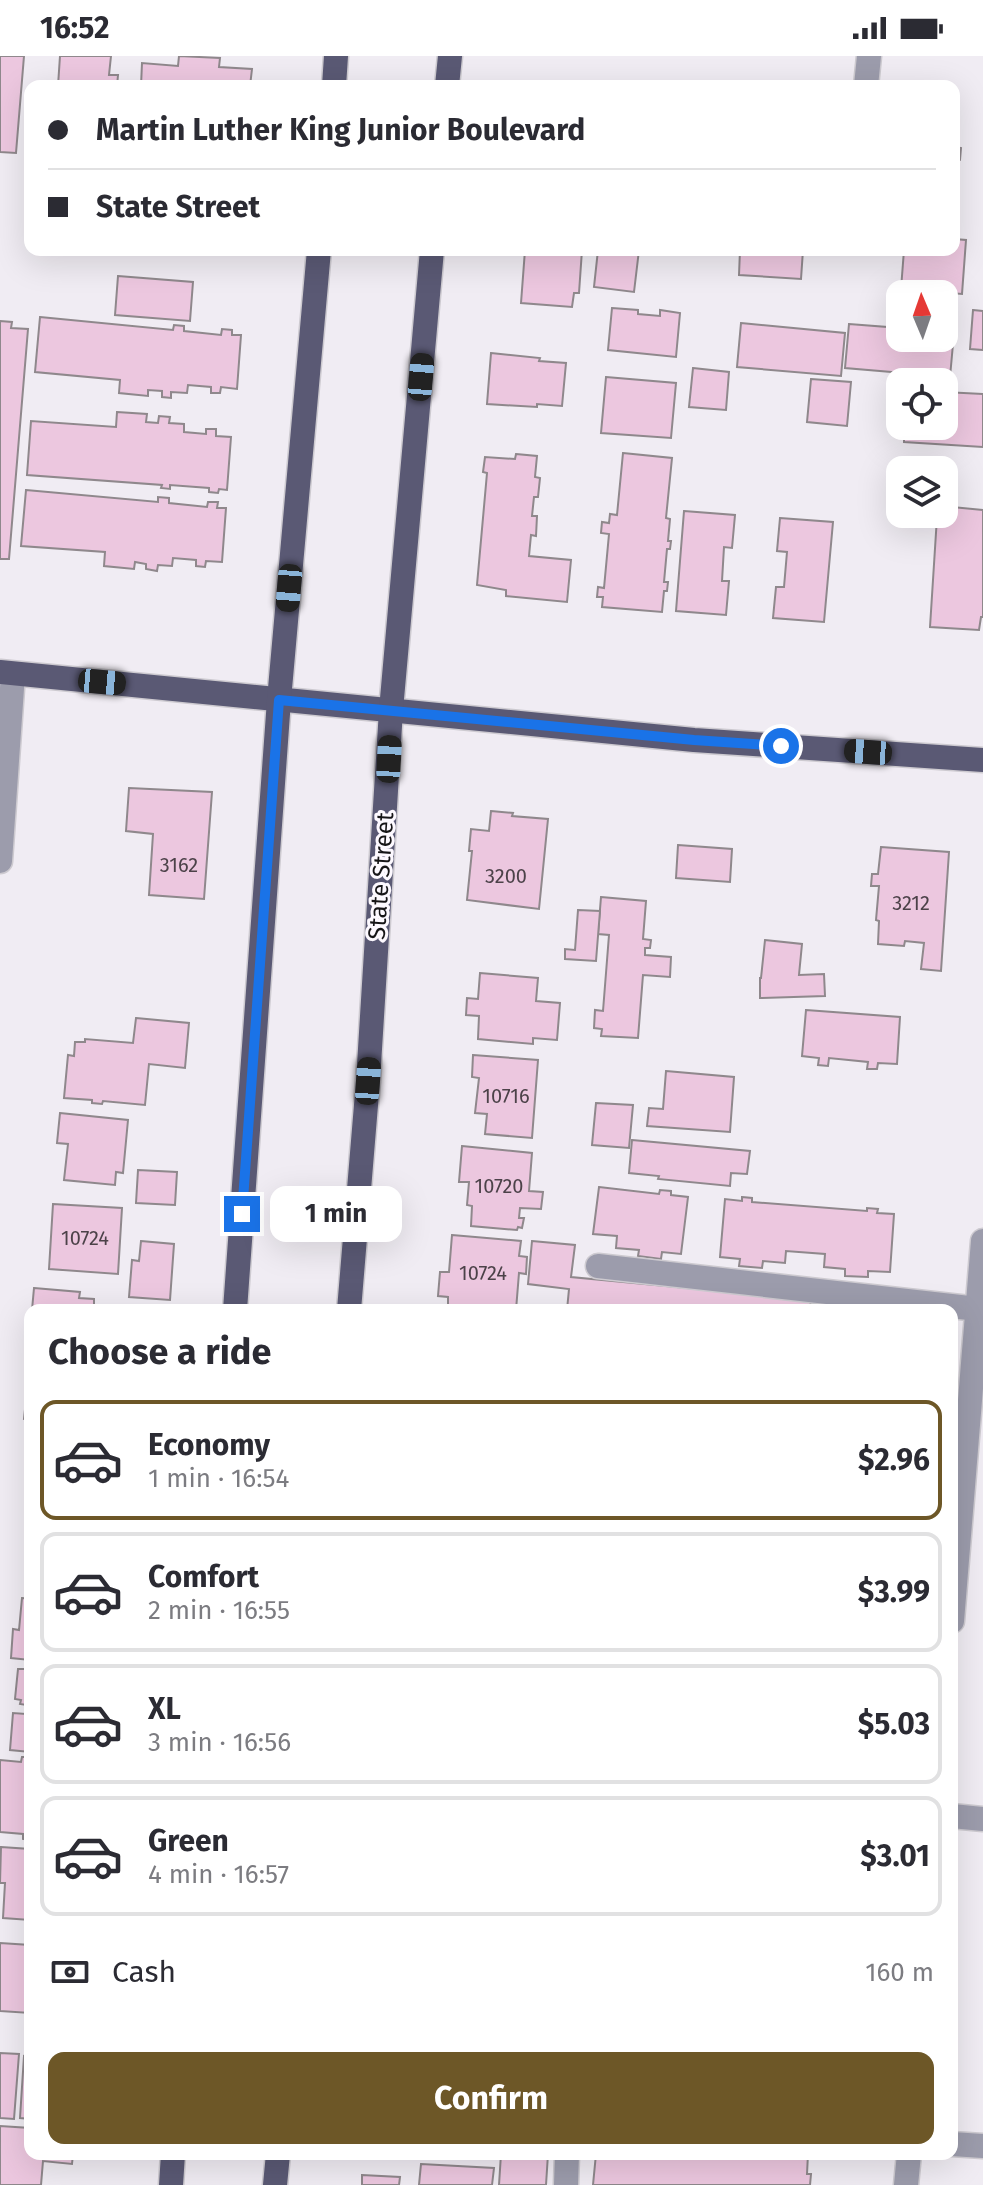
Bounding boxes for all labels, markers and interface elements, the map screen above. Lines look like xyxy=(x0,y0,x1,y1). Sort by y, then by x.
text: 16:52 xyxy=(40,10,109,46)
text: Martin Luther King Junior Boulevard xyxy=(96,112,585,148)
text: State Street xyxy=(96,189,260,225)
north arrow xyxy=(886,280,958,352)
map controls xyxy=(886,280,958,528)
car xyxy=(407,352,435,402)
button: locate xyxy=(886,368,958,440)
button: layers xyxy=(886,456,958,528)
car xyxy=(275,563,303,613)
car xyxy=(77,668,127,696)
route start xyxy=(763,728,799,764)
car xyxy=(376,734,402,784)
car xyxy=(843,738,893,766)
street label: State Street xyxy=(363,811,399,941)
house number: 3162 xyxy=(160,853,198,877)
house number: 3200 xyxy=(485,864,527,888)
house number: 3212 xyxy=(892,891,930,915)
car xyxy=(354,1056,382,1106)
house number: 10716 xyxy=(482,1084,530,1108)
house number: 10720 xyxy=(474,1174,524,1198)
callout: 1 min xyxy=(270,1186,402,1242)
route end xyxy=(224,1196,260,1232)
text: 1 min xyxy=(305,1198,367,1229)
house number: 10724 xyxy=(61,1226,109,1250)
house number: 10724 xyxy=(459,1261,507,1285)
text: Choose a ride xyxy=(48,1330,271,1374)
icon: car xyxy=(52,1424,124,1496)
text: Economy xyxy=(148,1427,270,1463)
text: $2.96 xyxy=(858,1442,930,1478)
text: 1 min · 16:54 xyxy=(148,1463,289,1494)
icon: car xyxy=(52,1556,124,1628)
text: Comfort xyxy=(148,1559,259,1595)
text: $3.99 xyxy=(858,1574,930,1610)
text: 2 min · 16:55 xyxy=(148,1595,290,1626)
icon: car xyxy=(52,1688,124,1760)
text: XL xyxy=(148,1691,181,1727)
text: $5.03 xyxy=(858,1706,930,1742)
text: 3 min · 16:56 xyxy=(148,1727,291,1758)
icon: car xyxy=(52,1820,124,1892)
text: Green xyxy=(148,1823,229,1859)
text: $3.01 xyxy=(860,1838,930,1874)
text: 4 min · 16:57 xyxy=(148,1859,289,1890)
icon: cash xyxy=(48,1950,92,1994)
text: Cash xyxy=(112,1954,176,1990)
text: 160 m xyxy=(865,1957,934,1988)
button: Confirm xyxy=(48,2052,934,2144)

